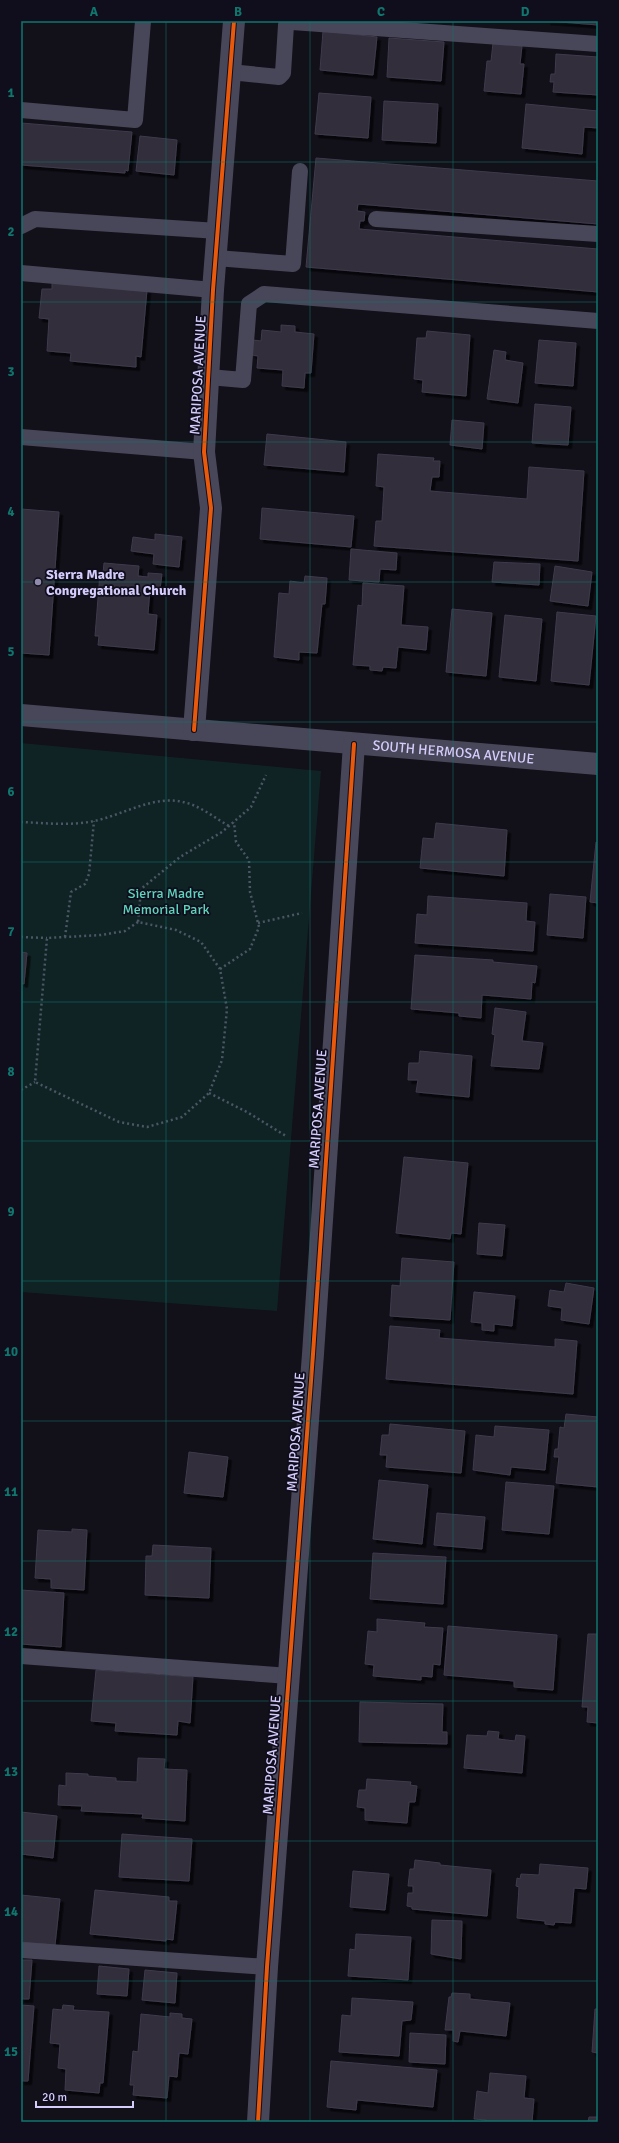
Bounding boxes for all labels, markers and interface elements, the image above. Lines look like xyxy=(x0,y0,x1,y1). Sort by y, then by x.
text: A xyxy=(90,4,99,20)
text: B xyxy=(234,4,242,20)
text: C xyxy=(377,4,385,20)
text: D xyxy=(521,4,530,20)
text: 1 xyxy=(7,85,15,101)
text: 2 xyxy=(7,224,15,240)
street label: MARIPOSA AVENUE xyxy=(186,315,210,435)
text: 3 xyxy=(7,364,15,380)
text: 4 xyxy=(7,504,15,520)
place label: Sierra Madre Congregational Church xyxy=(46,566,187,599)
marker: Sierra Madre Congregational Church xyxy=(33,577,43,587)
text: 5 xyxy=(7,644,15,660)
street label: SOUTH HERMOSA AVENUE xyxy=(372,736,535,767)
text: 6 xyxy=(7,784,15,800)
park label: Sierra Madre Memorial Park xyxy=(122,885,210,918)
text: 7 xyxy=(7,924,15,940)
street label: MARIPOSA AVENUE xyxy=(305,1049,331,1169)
text: 8 xyxy=(7,1064,15,1080)
text: 9 xyxy=(7,1204,15,1220)
text: 10 xyxy=(4,1344,18,1360)
street label: MARIPOSA AVENUE xyxy=(283,1372,309,1492)
text: 11 xyxy=(4,1484,18,1500)
text: 12 xyxy=(4,1624,18,1640)
street label: MARIPOSA AVENUE xyxy=(259,1695,285,1815)
text: 13 xyxy=(4,1764,18,1780)
text: 14 xyxy=(4,1904,18,1920)
text: 15 xyxy=(4,2044,18,2060)
scale bar xyxy=(36,2083,133,2109)
text: 20 m xyxy=(42,2090,67,2105)

